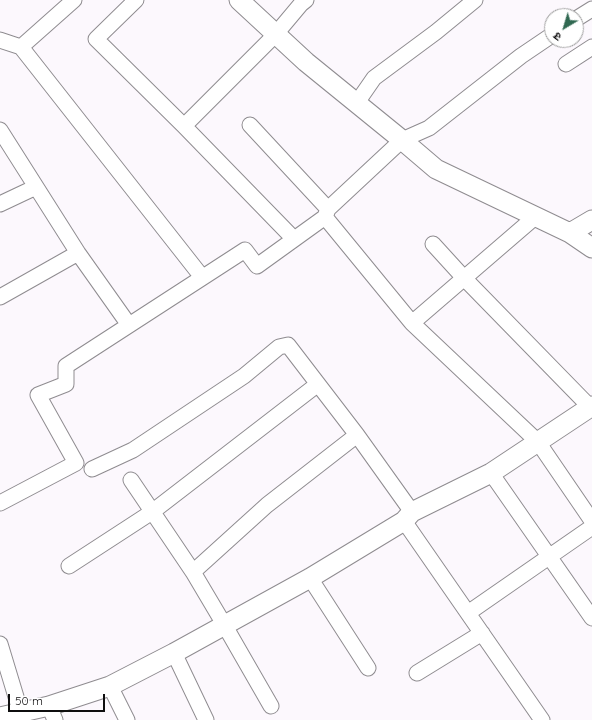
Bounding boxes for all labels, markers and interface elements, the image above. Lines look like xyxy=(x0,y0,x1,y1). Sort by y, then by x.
north arrow xyxy=(544,8,584,48)
text: उ xyxy=(550,29,564,44)
scale bar xyxy=(10,686,107,712)
text: 50 m xyxy=(15,693,43,708)

